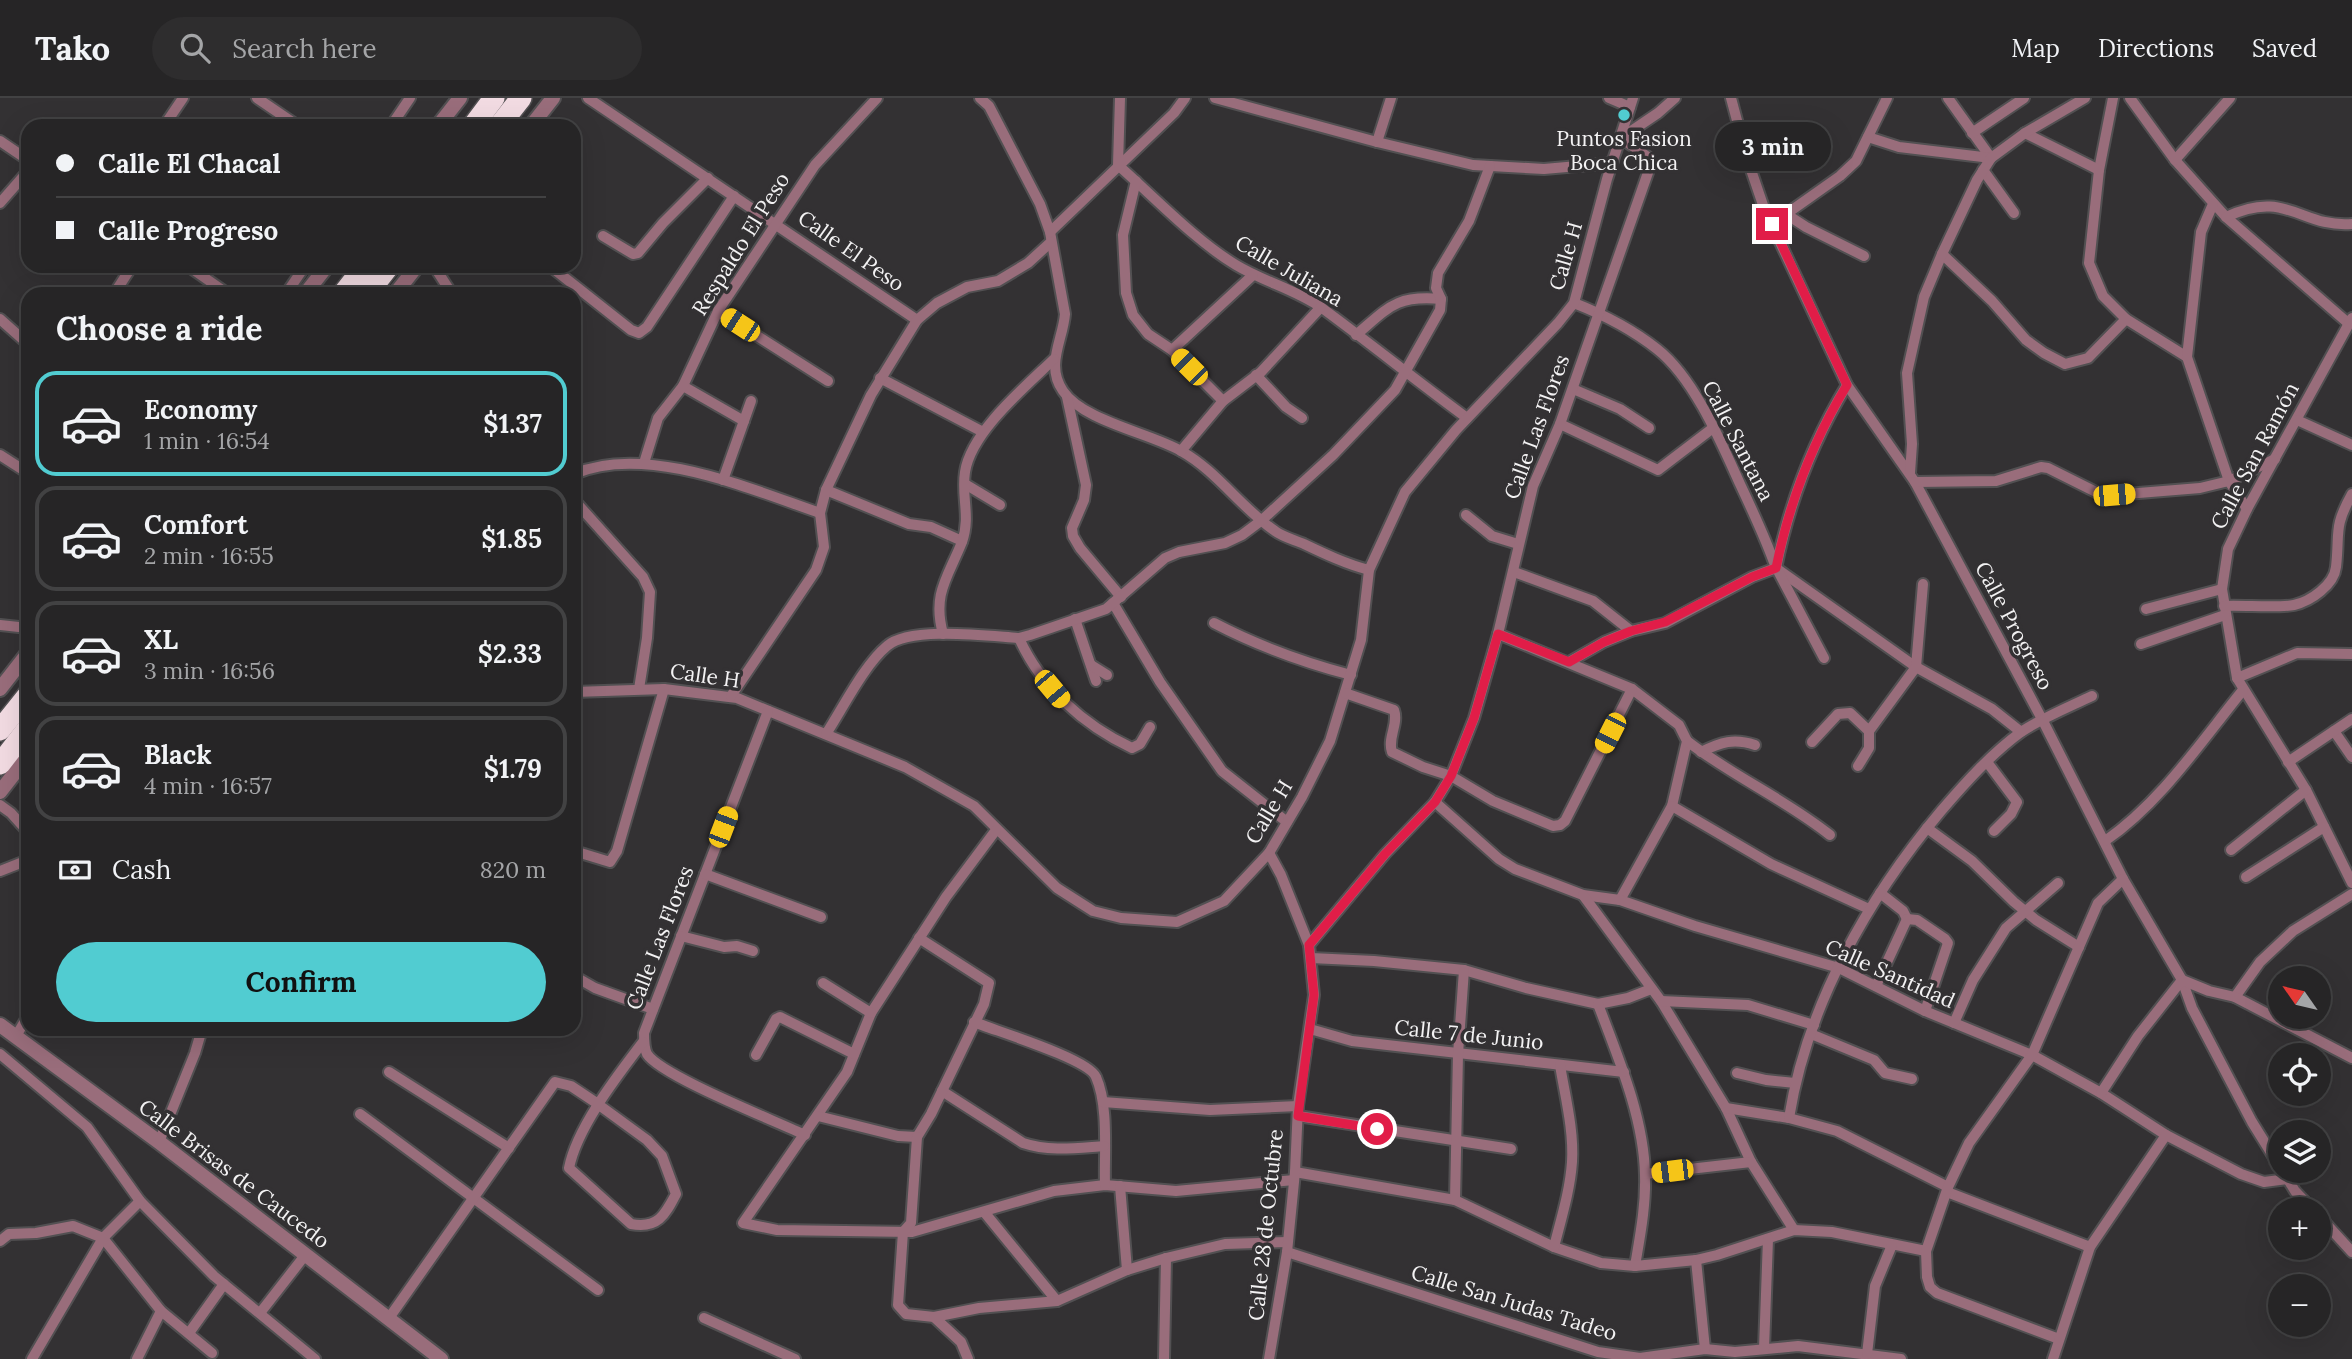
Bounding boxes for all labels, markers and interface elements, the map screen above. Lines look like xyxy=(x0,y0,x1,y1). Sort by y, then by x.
search box xyxy=(152,17,642,80)
text: Tako xyxy=(35,27,110,69)
icon: search xyxy=(176,29,214,67)
text: Search here xyxy=(232,32,377,65)
text: Map xyxy=(2011,33,2060,64)
text: Directions xyxy=(2098,33,2214,64)
text: Saved xyxy=(2252,33,2317,64)
marker: Puntos Fasion Boca Chica xyxy=(1616,107,1632,123)
callout: 3 min xyxy=(1714,122,1830,172)
place label: Puntos Fasion Boca Chica xyxy=(1556,125,1692,176)
text: 3 min xyxy=(1742,132,1804,161)
text: Calle El Chacal xyxy=(98,147,281,180)
street label: Respaldo El Peso xyxy=(686,167,795,320)
street label: Calle El Peso xyxy=(793,204,910,297)
route end xyxy=(1756,208,1788,240)
text: Calle Progreso xyxy=(98,214,278,247)
street label: Calle H xyxy=(1543,218,1588,293)
street label: Calle Juliana xyxy=(1230,229,1348,312)
car xyxy=(717,305,764,345)
text: Choose a ride xyxy=(56,308,263,349)
car xyxy=(1167,345,1212,389)
street label: Calle Las Flores xyxy=(1498,351,1575,503)
street label: Calle Santana xyxy=(1697,376,1780,506)
street label: Calle San Ramón xyxy=(2204,377,2305,534)
icon: car xyxy=(60,392,123,455)
text: Economy xyxy=(144,393,257,426)
text: $1.37 xyxy=(483,407,542,440)
text: 1 min · 16:54 xyxy=(144,426,270,455)
car xyxy=(2093,483,2136,507)
icon: car xyxy=(60,507,123,570)
text: Comfort xyxy=(144,508,248,541)
text: $1.85 xyxy=(481,522,542,555)
text: 2 min · 16:55 xyxy=(144,541,274,570)
street label: Calle Progreso xyxy=(1969,557,2060,695)
icon: car xyxy=(60,622,123,685)
text: XL xyxy=(144,623,178,656)
text: $2.33 xyxy=(478,637,542,670)
text: 3 min · 16:56 xyxy=(144,656,275,685)
street label: Calle H xyxy=(668,657,742,694)
car xyxy=(1031,666,1074,712)
car xyxy=(1592,710,1629,756)
icon: car xyxy=(60,737,123,800)
text: Black xyxy=(144,738,212,771)
text: $1.79 xyxy=(484,752,542,785)
text: 4 min · 16:57 xyxy=(144,771,272,800)
street label: Calle H xyxy=(1239,775,1298,849)
car xyxy=(706,804,741,850)
icon: cash xyxy=(56,851,94,889)
text: Cash xyxy=(112,853,171,886)
text: 820 m xyxy=(480,855,546,884)
street label: Calle Las Flores xyxy=(620,862,699,1014)
street label: Calle Santidad xyxy=(1821,933,1959,1014)
button: Confirm xyxy=(56,942,546,1022)
north arrow xyxy=(2268,966,2331,1029)
map controls xyxy=(2268,966,2331,1337)
street label: Calle 7 de Junio xyxy=(1393,1013,1545,1056)
button: locate xyxy=(2268,1043,2331,1106)
street label: Calle Brisas de Caucedo xyxy=(133,1093,335,1254)
route start xyxy=(1361,1113,1393,1145)
button: layers xyxy=(2268,1120,2331,1183)
street label: Calle 28 de Octubre xyxy=(1242,1128,1289,1322)
car xyxy=(1650,1158,1695,1184)
button: + xyxy=(2268,1197,2331,1260)
street label: Calle San Judas Tadeo xyxy=(1408,1258,1620,1347)
button: − xyxy=(2268,1274,2331,1337)

